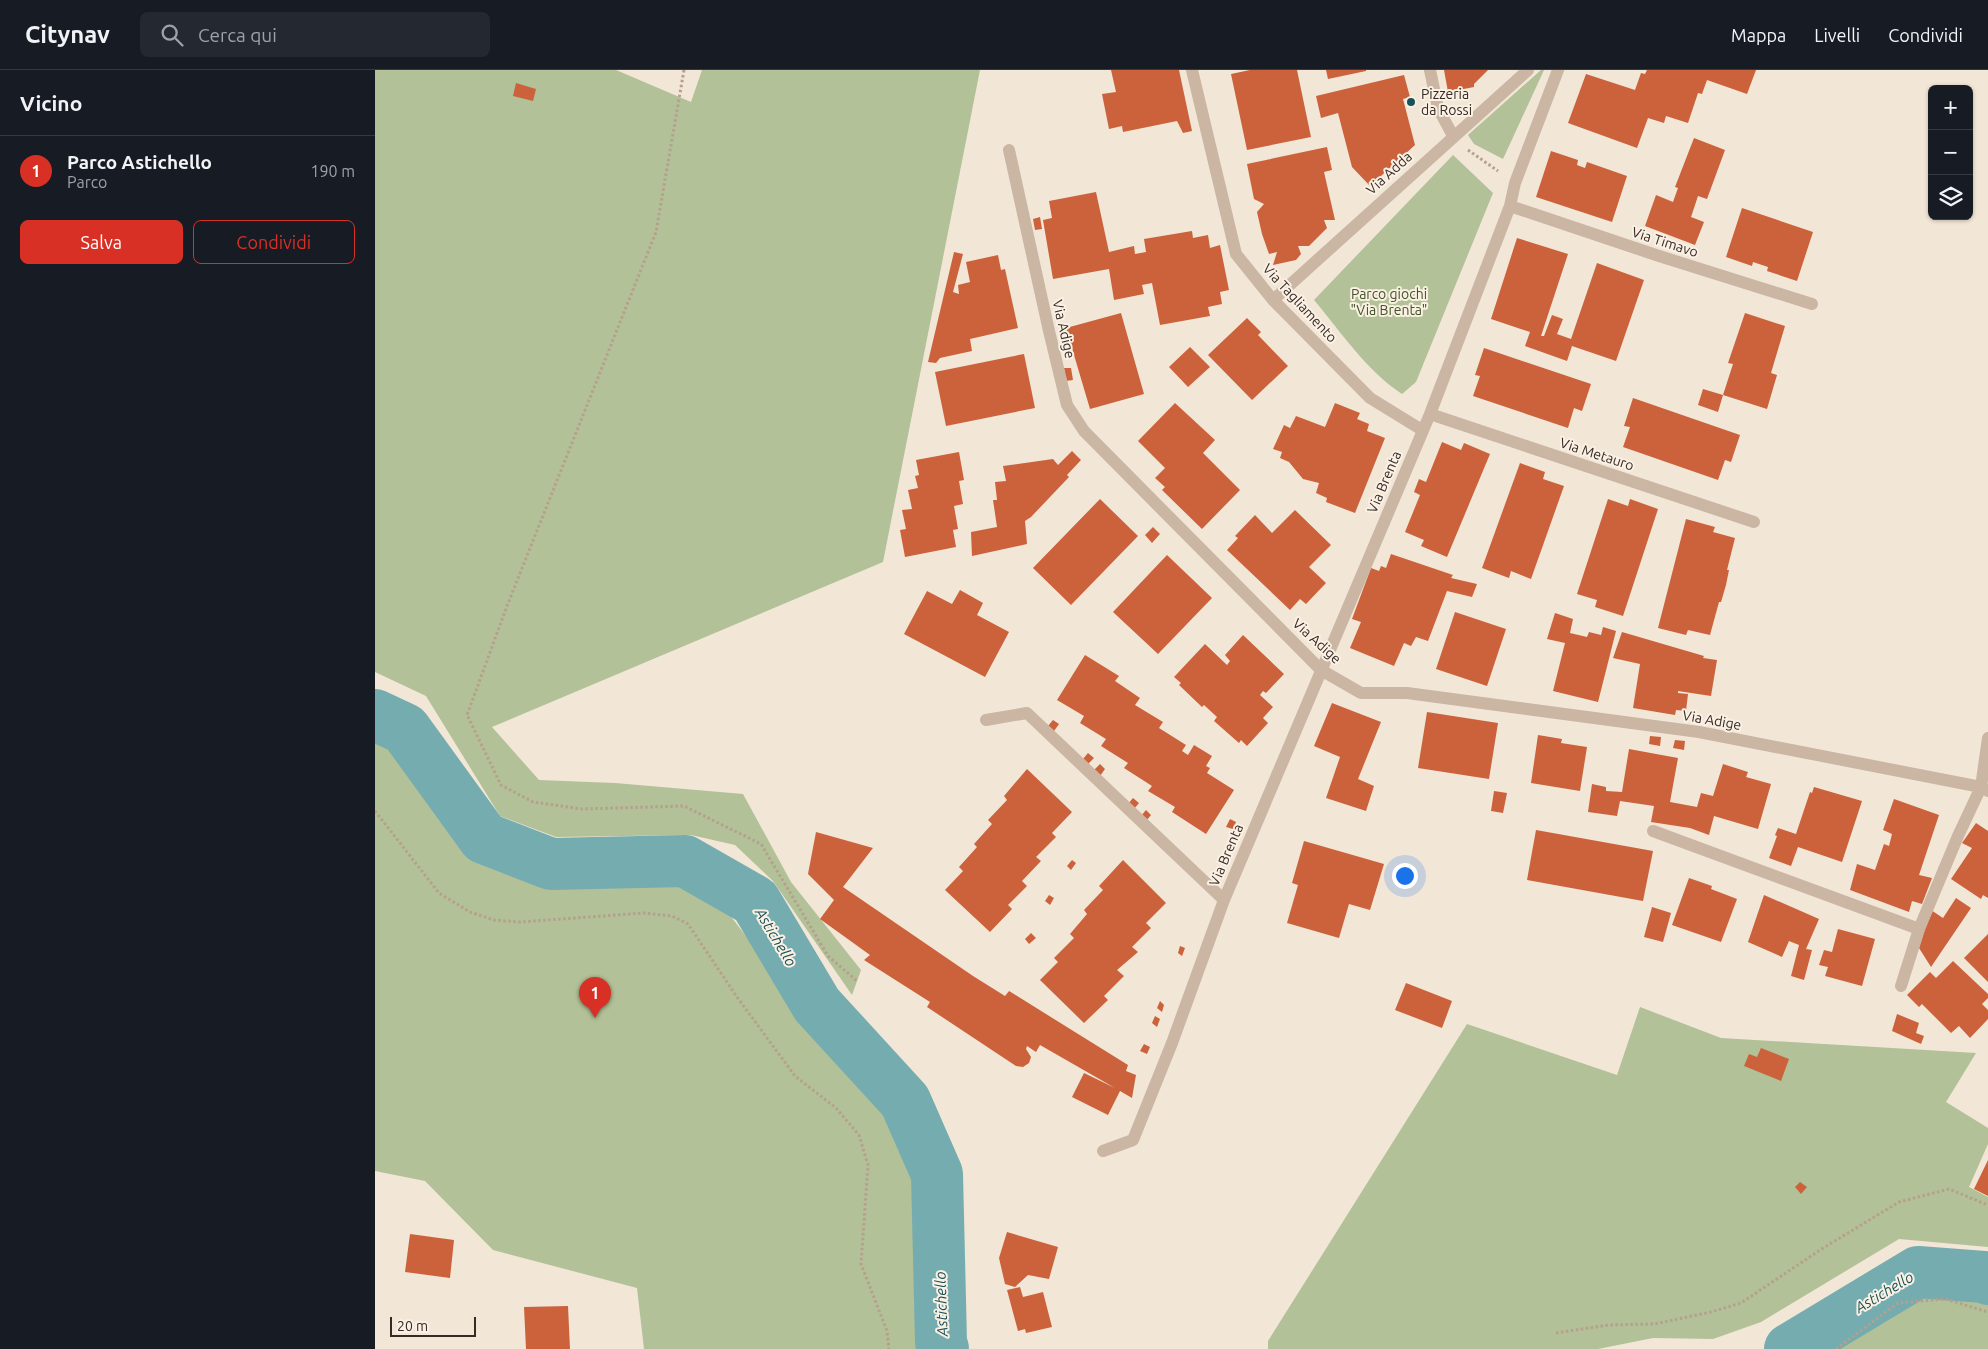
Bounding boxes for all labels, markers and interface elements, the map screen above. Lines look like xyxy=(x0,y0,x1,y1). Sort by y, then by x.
search box xyxy=(140,12,490,57)
text: Citynav xyxy=(25,21,110,48)
icon: search xyxy=(158,21,186,49)
text: Cerca qui xyxy=(198,24,277,46)
text: Mappa xyxy=(1731,25,1786,45)
text: Livelli xyxy=(1814,25,1860,45)
text: Condividi xyxy=(1888,25,1963,45)
map controls xyxy=(1928,85,1973,220)
button: + xyxy=(1928,85,1973,130)
place label: Pizzeria da Rossi xyxy=(1421,86,1472,118)
text: Vicino xyxy=(20,91,82,115)
marker: Pizzeria da Rossi xyxy=(1405,96,1417,108)
button: − xyxy=(1928,130,1973,175)
street label: Via Adda xyxy=(1363,148,1415,198)
text: Parco Astichello xyxy=(67,151,212,173)
text: 1 xyxy=(31,162,41,180)
text: 190 m xyxy=(310,162,355,180)
text: Parco xyxy=(67,173,107,191)
button: layers xyxy=(1928,175,1973,220)
button: Salva xyxy=(20,220,183,264)
button: Condividi xyxy=(193,220,355,264)
street label: Via Timavo xyxy=(1630,224,1700,260)
street label: Via Tagliamento xyxy=(1260,260,1340,346)
park label: Parco giochi "Via Brenta" xyxy=(1351,286,1427,318)
street label: Via Adige xyxy=(1050,298,1078,360)
street label: Via Metauro xyxy=(1558,434,1636,474)
street label: Via Brenta xyxy=(1364,449,1404,515)
street label: Via Adige xyxy=(1289,615,1345,667)
street label: Via Adige xyxy=(1681,707,1743,733)
street label: Via Brenta xyxy=(1206,822,1246,888)
your location xyxy=(1392,863,1418,889)
water label: Astichello xyxy=(752,904,800,969)
pin: 1 xyxy=(579,977,611,1018)
water label: Astichello xyxy=(1851,1268,1916,1316)
water label: Astichello xyxy=(931,1271,951,1338)
scale bar xyxy=(390,1314,476,1337)
text: 20 m xyxy=(397,1318,428,1334)

